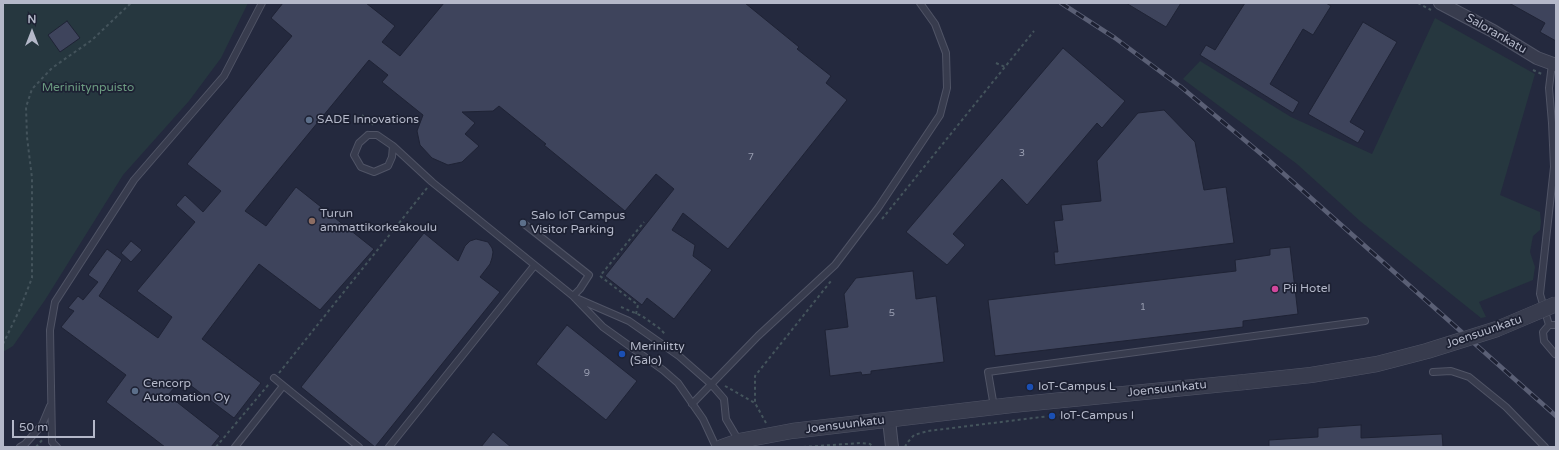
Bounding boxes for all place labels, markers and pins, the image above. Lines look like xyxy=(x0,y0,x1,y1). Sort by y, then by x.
place label: SADE Innovations xyxy=(317,113,419,127)
marker: SADE Innovations xyxy=(304,115,314,125)
place label: Turun ammattikorkeakoulu xyxy=(320,207,437,235)
place label: Salo IoT Campus Visitor Parking xyxy=(531,209,625,237)
marker: Turun ammattikorkeakoulu xyxy=(307,216,317,226)
marker: Salo IoT Campus Visitor Parking xyxy=(518,218,528,228)
place label: Pii Hotel xyxy=(1283,282,1330,296)
marker: Pii Hotel xyxy=(1270,284,1280,294)
place label: Meriniitty (Salo) xyxy=(630,340,685,368)
marker: Meriniitty (Salo) xyxy=(617,349,627,359)
place label: Cencorp Automation Oy xyxy=(143,377,230,405)
place label: IoT-Campus L xyxy=(1038,380,1116,394)
marker: IoT-Campus L xyxy=(1025,382,1035,392)
marker: Cencorp Automation Oy xyxy=(130,386,140,396)
place label: IoT-Campus I xyxy=(1060,409,1134,423)
marker: IoT-Campus I xyxy=(1047,411,1057,421)

